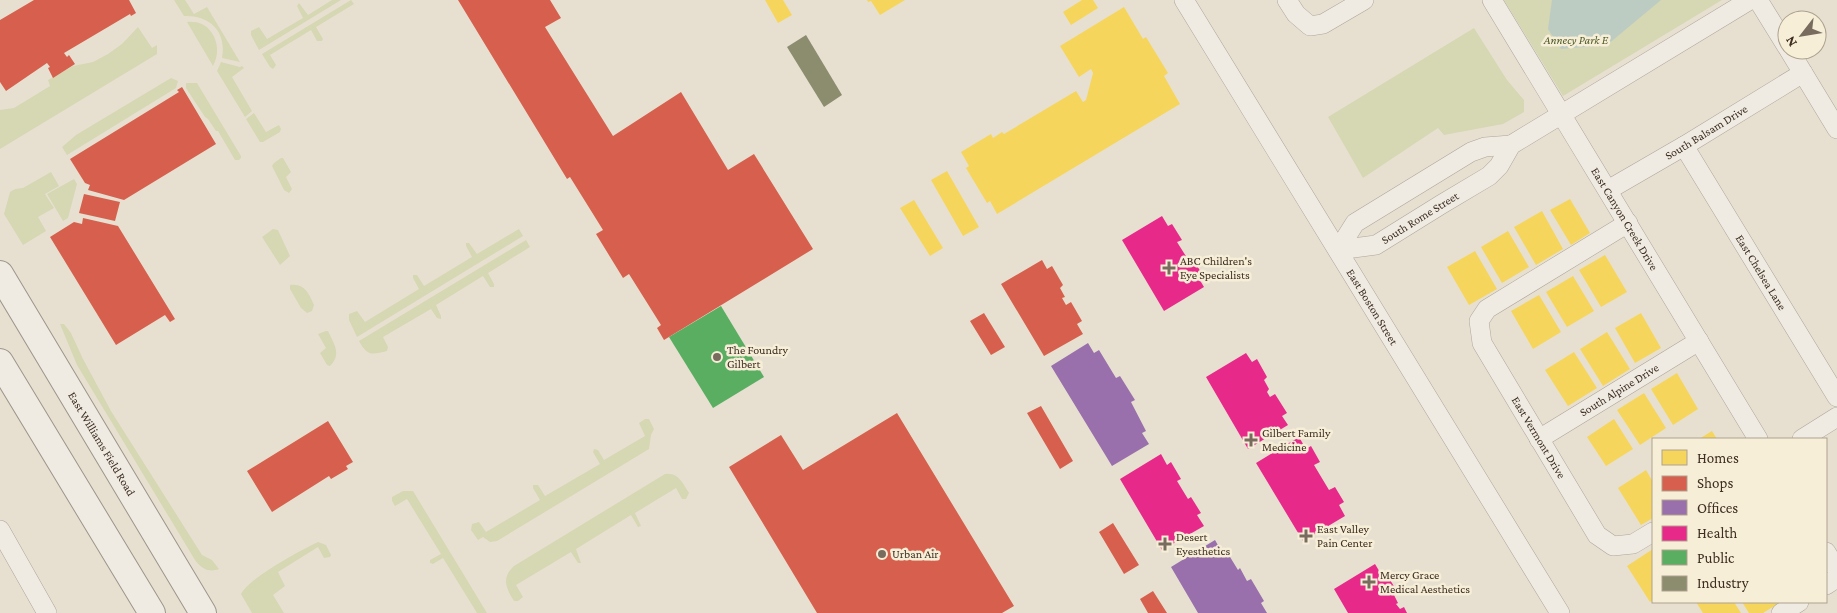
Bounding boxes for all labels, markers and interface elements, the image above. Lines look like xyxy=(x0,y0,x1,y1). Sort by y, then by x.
north arrow xyxy=(1777,10,1827,60)
park label: Annecy Park E xyxy=(1543,33,1609,47)
text: N xyxy=(1781,33,1800,50)
street label: South Balsam Drive xyxy=(1662,102,1750,163)
street label: East Canyon Creek Drive xyxy=(1588,165,1661,273)
street label: South Rome Street xyxy=(1379,188,1462,247)
street label: East Chelsea Lane xyxy=(1733,232,1789,313)
place label: ABC Children's Eye Specialists xyxy=(1180,254,1252,282)
marker: ABC Children's Eye Specialists xyxy=(1162,261,1176,275)
street label: East Boston Street xyxy=(1344,266,1401,348)
place label: The Foundry Gilbert xyxy=(727,343,789,371)
marker: The Foundry Gilbert xyxy=(711,351,723,363)
street label: South Alpine Drive xyxy=(1577,360,1661,419)
street label: East Williams Field Road xyxy=(65,389,139,499)
street label: East Vermont Drive xyxy=(1509,394,1569,481)
place label: Gilbert Family Medicine xyxy=(1262,426,1331,454)
marker: Gilbert Family Medicine xyxy=(1244,433,1258,447)
legend xyxy=(1652,438,1827,603)
text: Homes xyxy=(1697,450,1739,466)
text: Shops xyxy=(1697,475,1733,492)
text: Offices xyxy=(1697,500,1738,516)
place label: East Valley Pain Center xyxy=(1317,522,1373,550)
text: Health xyxy=(1697,525,1737,541)
marker: East Valley Pain Center xyxy=(1299,529,1313,543)
place label: Desert Eyesthetics xyxy=(1176,530,1230,558)
marker: Desert Eyesthetics xyxy=(1158,537,1172,551)
place label: Urban Air xyxy=(892,547,939,561)
marker: Urban Air xyxy=(876,548,888,560)
text: Public xyxy=(1697,550,1735,566)
place label: Mercy Grace Medical Aesthetics xyxy=(1380,568,1470,596)
marker: Mercy Grace Medical Aesthetics xyxy=(1362,575,1376,589)
text: Industry xyxy=(1697,575,1749,592)

